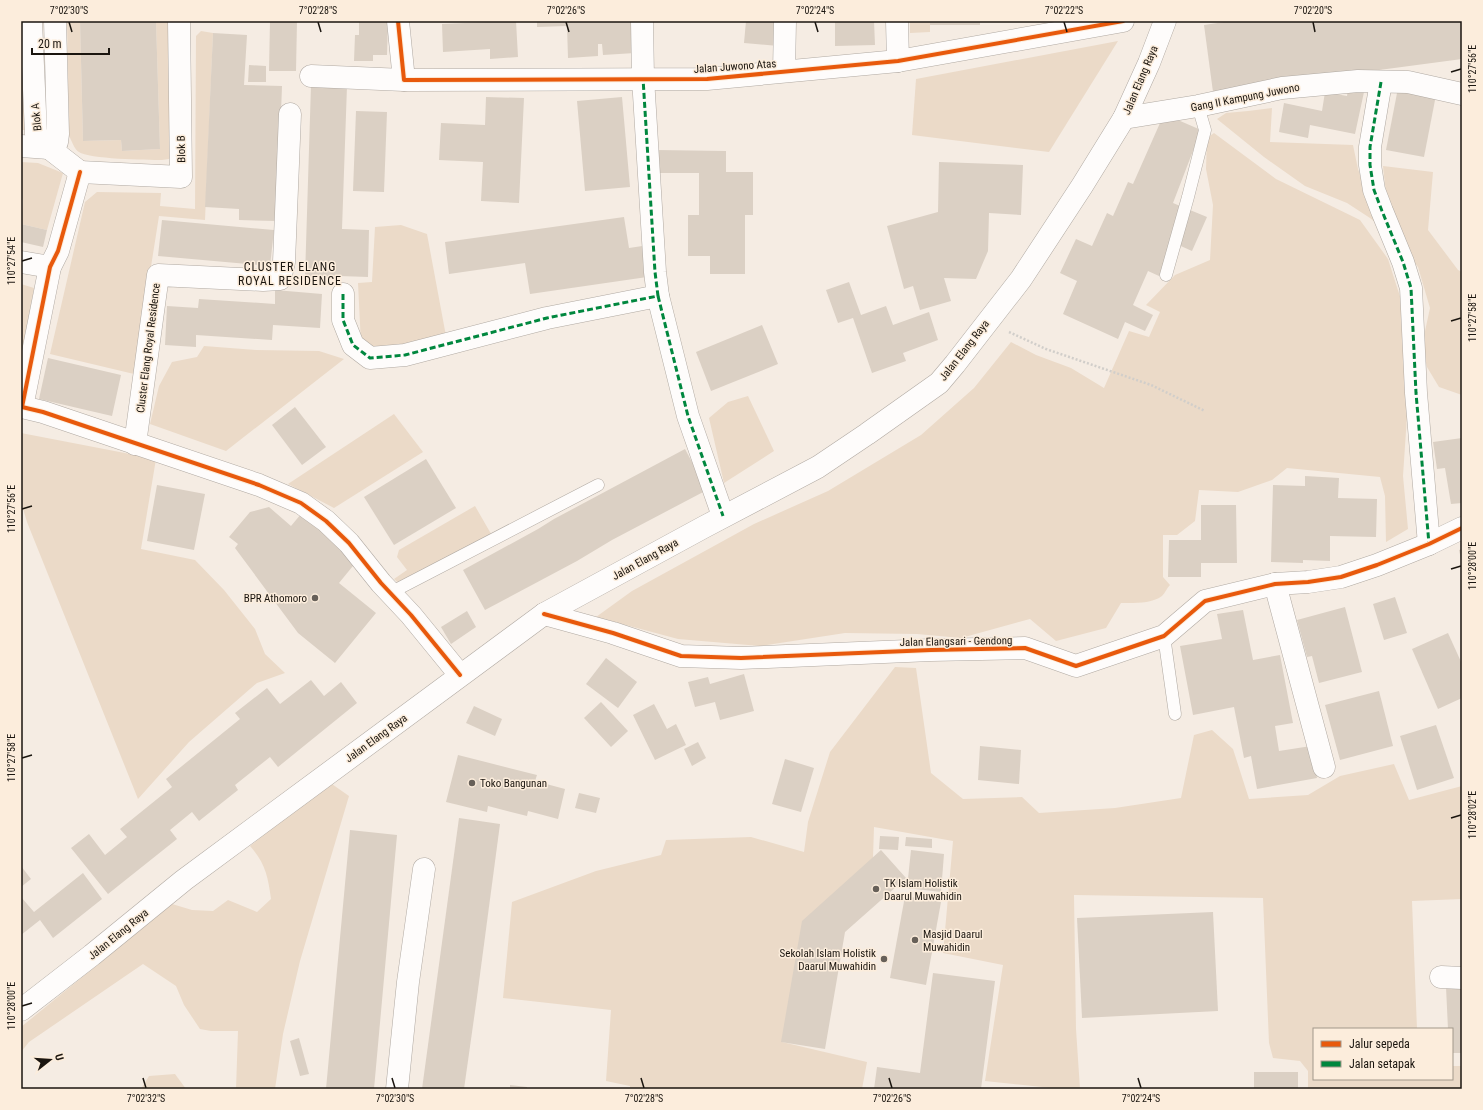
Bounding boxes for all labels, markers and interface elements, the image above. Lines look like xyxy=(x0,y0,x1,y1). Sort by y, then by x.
text: 7°02'30"S xyxy=(50,5,88,16)
text: 7°02'28"S xyxy=(299,5,337,16)
text: 7°02'26"S xyxy=(547,5,585,16)
text: 7°02'24"S xyxy=(796,5,834,16)
text: 7°02'22"S xyxy=(1045,5,1083,16)
text: 7°02'20"S xyxy=(1294,5,1332,16)
scale bar xyxy=(32,30,109,56)
text: 20 m xyxy=(38,37,62,51)
street label: Jalan Elang Raya xyxy=(1120,44,1161,117)
text: 110°27'56"E xyxy=(1467,45,1478,93)
street label: Jalan Juwono Atas xyxy=(693,57,777,76)
street label: Gang II Kampung Juwono xyxy=(1189,80,1301,114)
street label: Blok A xyxy=(29,102,44,131)
street label: Blok B xyxy=(175,135,188,163)
text: 110°27'54"E xyxy=(6,237,17,285)
district label: CLUSTER ELANG ROYAL RESIDENCE xyxy=(238,260,342,288)
street label: Cluster Elang Royal Residence xyxy=(134,282,163,414)
text: 110°27'58"E xyxy=(1467,294,1478,342)
street label: Jalan Elang Raya xyxy=(937,317,992,383)
text: 110°27'56"E xyxy=(6,485,17,533)
street label: Jalan Elang Raya xyxy=(610,536,681,583)
text: 110°28'00"E xyxy=(1467,542,1478,590)
place label: BPR Athomoro xyxy=(244,592,307,605)
marker: BPR Athomoro xyxy=(310,593,320,603)
street label: Jalan Elangsari - Gendong xyxy=(899,634,1013,649)
street label: Jalan Elang Raya xyxy=(343,712,410,765)
text: 110°27'58"E xyxy=(6,734,17,782)
place label: Toko Bangunan xyxy=(480,777,547,790)
marker: Toko Bangunan xyxy=(467,778,477,788)
text: 110°28'02"E xyxy=(1467,791,1478,839)
place label: TK Islam Holistik Daarul Muwahidin xyxy=(884,877,962,903)
marker: TK Islam Holistik Daarul Muwahidin xyxy=(871,884,881,894)
street label: Jalan Elang Raya xyxy=(86,906,151,963)
place label: Masjid Daarul Muwahidin xyxy=(923,928,983,954)
marker: Masjid Daarul Muwahidin xyxy=(910,935,920,945)
place label: Sekolah Islam Holistik Daarul Muwahidin xyxy=(780,947,876,973)
marker: Sekolah Islam Holistik Daarul Muwahidin xyxy=(879,954,889,964)
text: 110°28'00"E xyxy=(6,982,17,1030)
legend xyxy=(1313,1028,1453,1080)
text: Jalur sepeda xyxy=(1349,1037,1410,1051)
north arrow xyxy=(30,1040,70,1080)
text: U xyxy=(52,1052,66,1062)
text: Jalan setapak xyxy=(1349,1057,1416,1071)
text: 7°02'32"S xyxy=(127,1093,165,1104)
text: 7°02'30"S xyxy=(376,1093,414,1104)
text: 7°02'28"S xyxy=(625,1093,663,1104)
text: 7°02'26"S xyxy=(873,1093,911,1104)
text: 7°02'24"S xyxy=(1122,1093,1160,1104)

